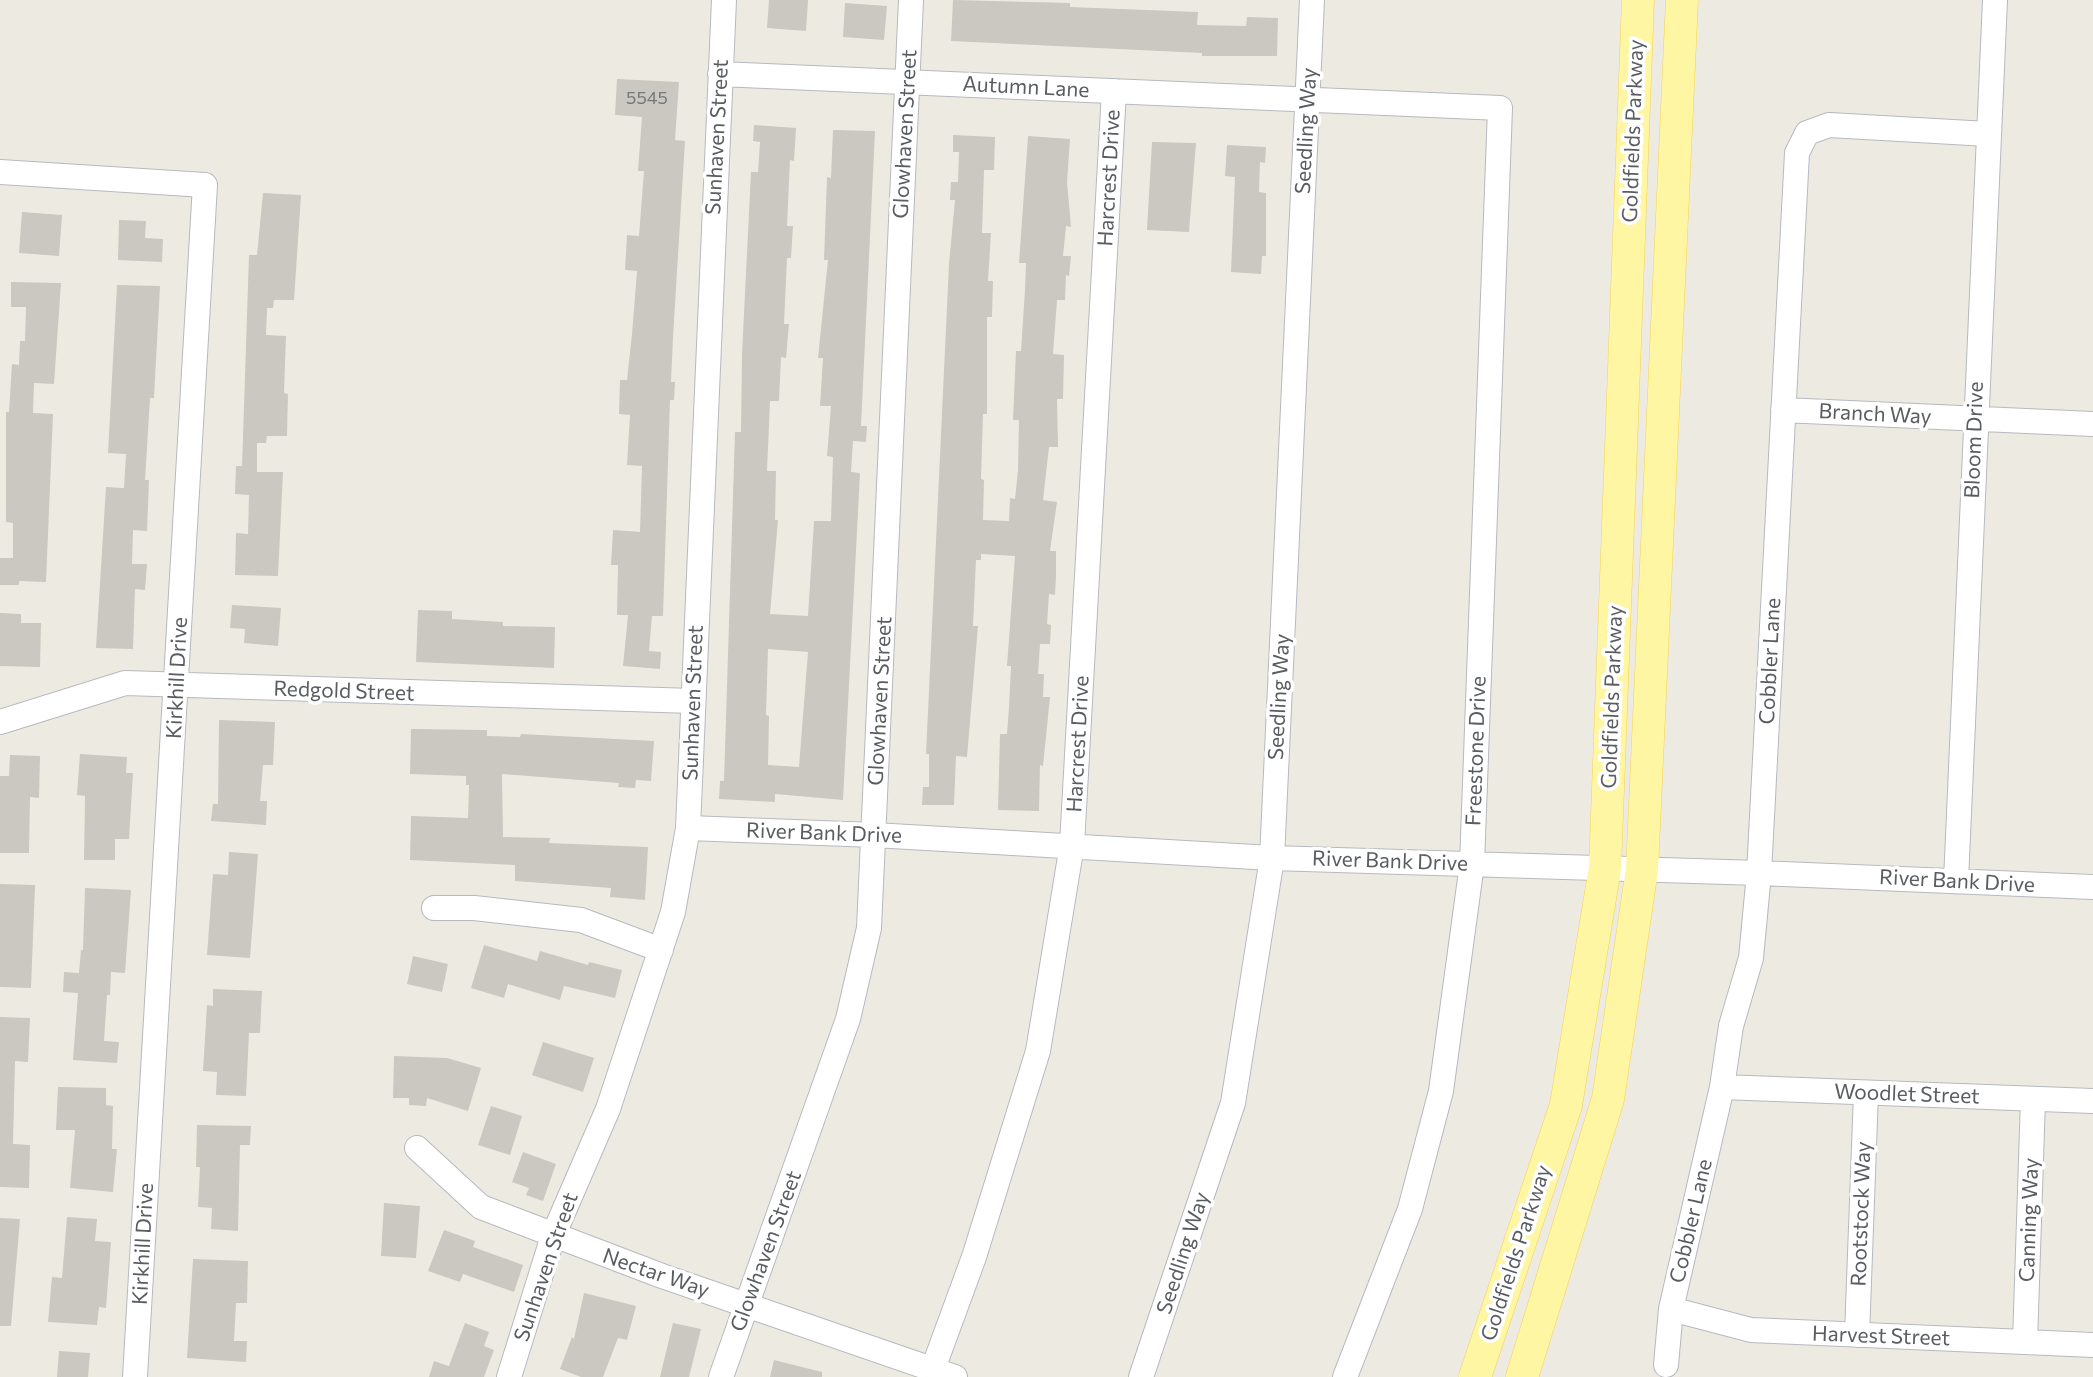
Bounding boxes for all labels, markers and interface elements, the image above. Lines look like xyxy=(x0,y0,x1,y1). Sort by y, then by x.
street label: Goldfields Parkway xyxy=(1617,39,1649,223)
street label: Glowhaven Street xyxy=(888,49,922,219)
street label: Sunhaven Street xyxy=(700,59,734,215)
street label: Seedling Way xyxy=(1290,67,1322,195)
street label: Autumn Lane xyxy=(962,71,1090,103)
house number: 5545 xyxy=(626,87,668,109)
street label: Harcrest Drive xyxy=(1093,109,1125,247)
street label: Bloom Drive xyxy=(1959,381,1989,499)
street label: Branch Way xyxy=(1818,398,1932,430)
street label: Cobbler Lane xyxy=(1754,597,1786,725)
street label: Goldfields Parkway xyxy=(1596,605,1628,789)
street label: Kirkhill Drive xyxy=(161,616,193,740)
street label: Glowhaven Street xyxy=(863,616,897,786)
street label: Sunhaven Street xyxy=(678,625,708,781)
street label: Seedling Way xyxy=(1263,633,1295,761)
street label: Harcrest Drive xyxy=(1062,675,1094,813)
street label: Freestone Drive xyxy=(1461,675,1491,827)
street label: Redgold Street xyxy=(273,676,415,706)
street label: River Bank Drive xyxy=(746,818,902,848)
street label: River Bank Drive xyxy=(1312,846,1468,876)
street label: River Bank Drive xyxy=(1878,864,2036,898)
street label: Woodlet Street xyxy=(1834,1079,1980,1109)
street label: Rootstock Way xyxy=(1846,1141,1876,1287)
street label: Cobbler Lane xyxy=(1664,1156,1718,1286)
street label: Canning Way xyxy=(2014,1158,2044,1282)
street label: Goldfields Parkway xyxy=(1476,1162,1556,1344)
street label: Glowhaven Street xyxy=(725,1167,807,1335)
street label: Kirkhill Drive xyxy=(127,1182,159,1306)
street label: Sunhaven Street xyxy=(509,1189,583,1345)
street label: Seedling Way xyxy=(1151,1189,1215,1317)
street label: Nectar Way xyxy=(599,1243,713,1303)
street label: Harvest Street xyxy=(1812,1321,1950,1351)

